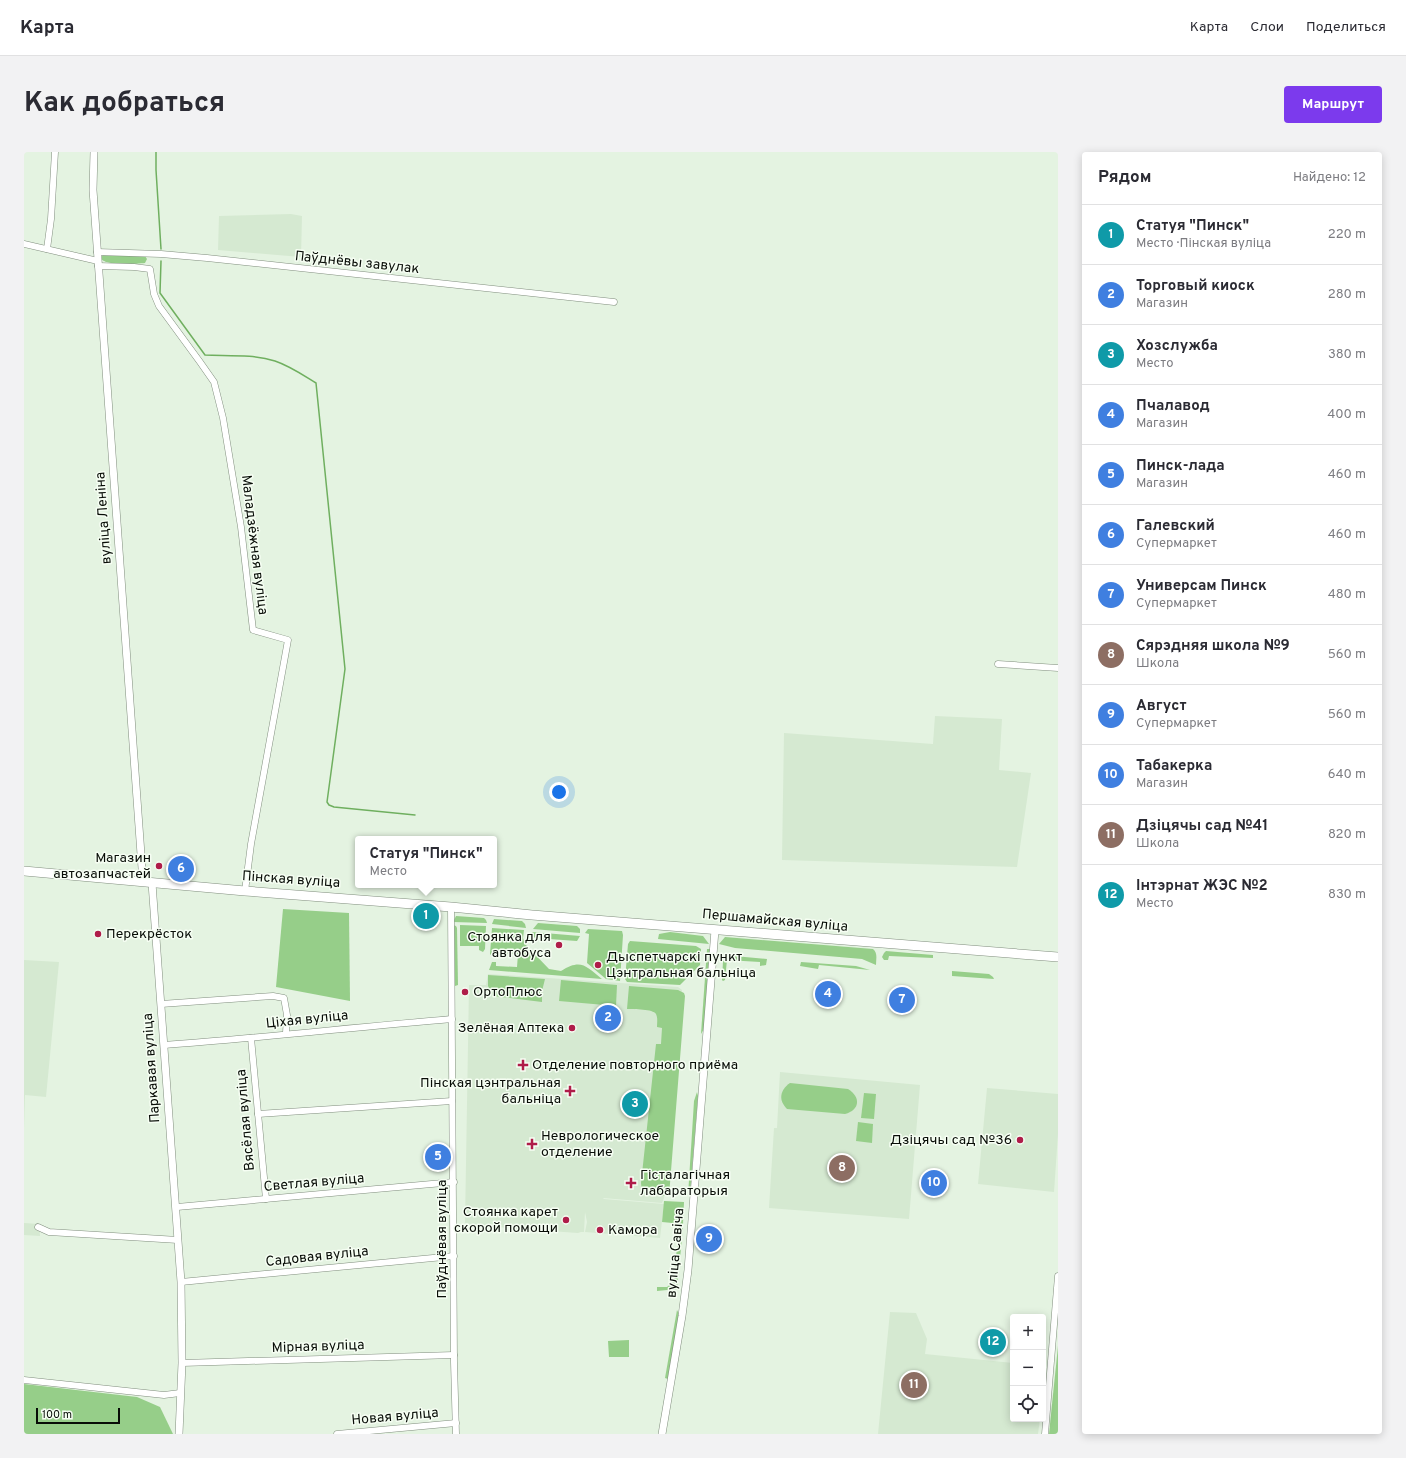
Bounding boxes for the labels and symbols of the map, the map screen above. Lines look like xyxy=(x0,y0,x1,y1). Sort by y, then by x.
street label: Паўднёвы завулак xyxy=(294,248,420,278)
street label: вуліца Леніна xyxy=(92,471,116,565)
street label: Маладзёжная вуліца xyxy=(237,474,271,616)
your location xyxy=(549,782,569,802)
place label: Магазин автозапчастей xyxy=(53,850,151,883)
pin: 6 xyxy=(168,854,194,884)
marker: Магазин автозапчастей xyxy=(154,861,164,871)
street label: Пінская вуліца xyxy=(241,868,341,892)
pin: 1 xyxy=(413,901,439,931)
street label: Першамайская вуліца xyxy=(701,906,849,936)
place label: Перекрёсток xyxy=(106,926,192,943)
marker: Перекрёсток xyxy=(93,929,103,939)
place label: Стоянка для автобуса xyxy=(467,929,551,962)
marker: Стоянка для автобуса xyxy=(554,940,564,950)
place label: Дыспетчарскі пункт Цэнтральная бальніца xyxy=(606,949,756,982)
marker: Дыспетчарскі пункт Цэнтральная бальніца xyxy=(593,960,603,970)
pin: 4 xyxy=(815,979,841,1009)
place label: ОртоПлюс xyxy=(473,984,543,1001)
pin: 7 xyxy=(889,985,915,1015)
marker: ОртоПлюс xyxy=(460,987,470,997)
pin: 2 xyxy=(595,1003,621,1033)
street label: Ціхая вуліца xyxy=(265,1007,349,1033)
street label: Паркавая вуліца xyxy=(140,1013,164,1123)
place label: Зелёная Аптека xyxy=(458,1020,564,1037)
marker: Зелёная Аптека xyxy=(567,1023,577,1033)
place label: Отделение повторного приёма xyxy=(532,1057,738,1074)
marker: Отделение повторного приёма xyxy=(517,1059,529,1071)
street label: Вясёлая вуліца xyxy=(233,1068,259,1172)
place label: Пінская цэнтральная бальніца xyxy=(420,1075,561,1108)
marker: Пінская цэнтральная бальніца xyxy=(564,1085,576,1097)
pin: 3 xyxy=(622,1089,648,1119)
place label: Неврологическое отделение xyxy=(541,1128,659,1161)
place label: Дзіцячы сад №36 xyxy=(890,1132,1012,1149)
marker: Дзіцячы сад №36 xyxy=(1015,1135,1025,1145)
marker: Неврологическое отделение xyxy=(526,1138,538,1150)
pin: 5 xyxy=(425,1142,451,1172)
pin: 8 xyxy=(829,1153,855,1183)
place label: Гісталагічная лабараторыя xyxy=(640,1167,730,1200)
pin: 10 xyxy=(921,1168,947,1198)
street label: Светлая вуліца xyxy=(263,1170,365,1196)
marker: Гісталагічная лабараторыя xyxy=(625,1177,637,1189)
street label: Паўднёвая вуліца xyxy=(434,1180,451,1298)
place label: Стоянка карет скорой помощи xyxy=(454,1204,558,1237)
street label: вуліца Савіча xyxy=(664,1207,688,1299)
marker: Стоянка карет скорой помощи xyxy=(561,1215,571,1225)
place label: Камора xyxy=(608,1222,657,1239)
pin: 9 xyxy=(696,1224,722,1254)
marker: Камора xyxy=(595,1225,605,1235)
street label: Садовая вуліца xyxy=(265,1243,369,1271)
pin: 12 xyxy=(980,1327,1006,1357)
street label: Мірная вуліца xyxy=(271,1337,365,1357)
pin: 11 xyxy=(901,1370,927,1400)
street label: Новая вуліца xyxy=(351,1405,439,1429)
scale bar xyxy=(36,1406,120,1425)

